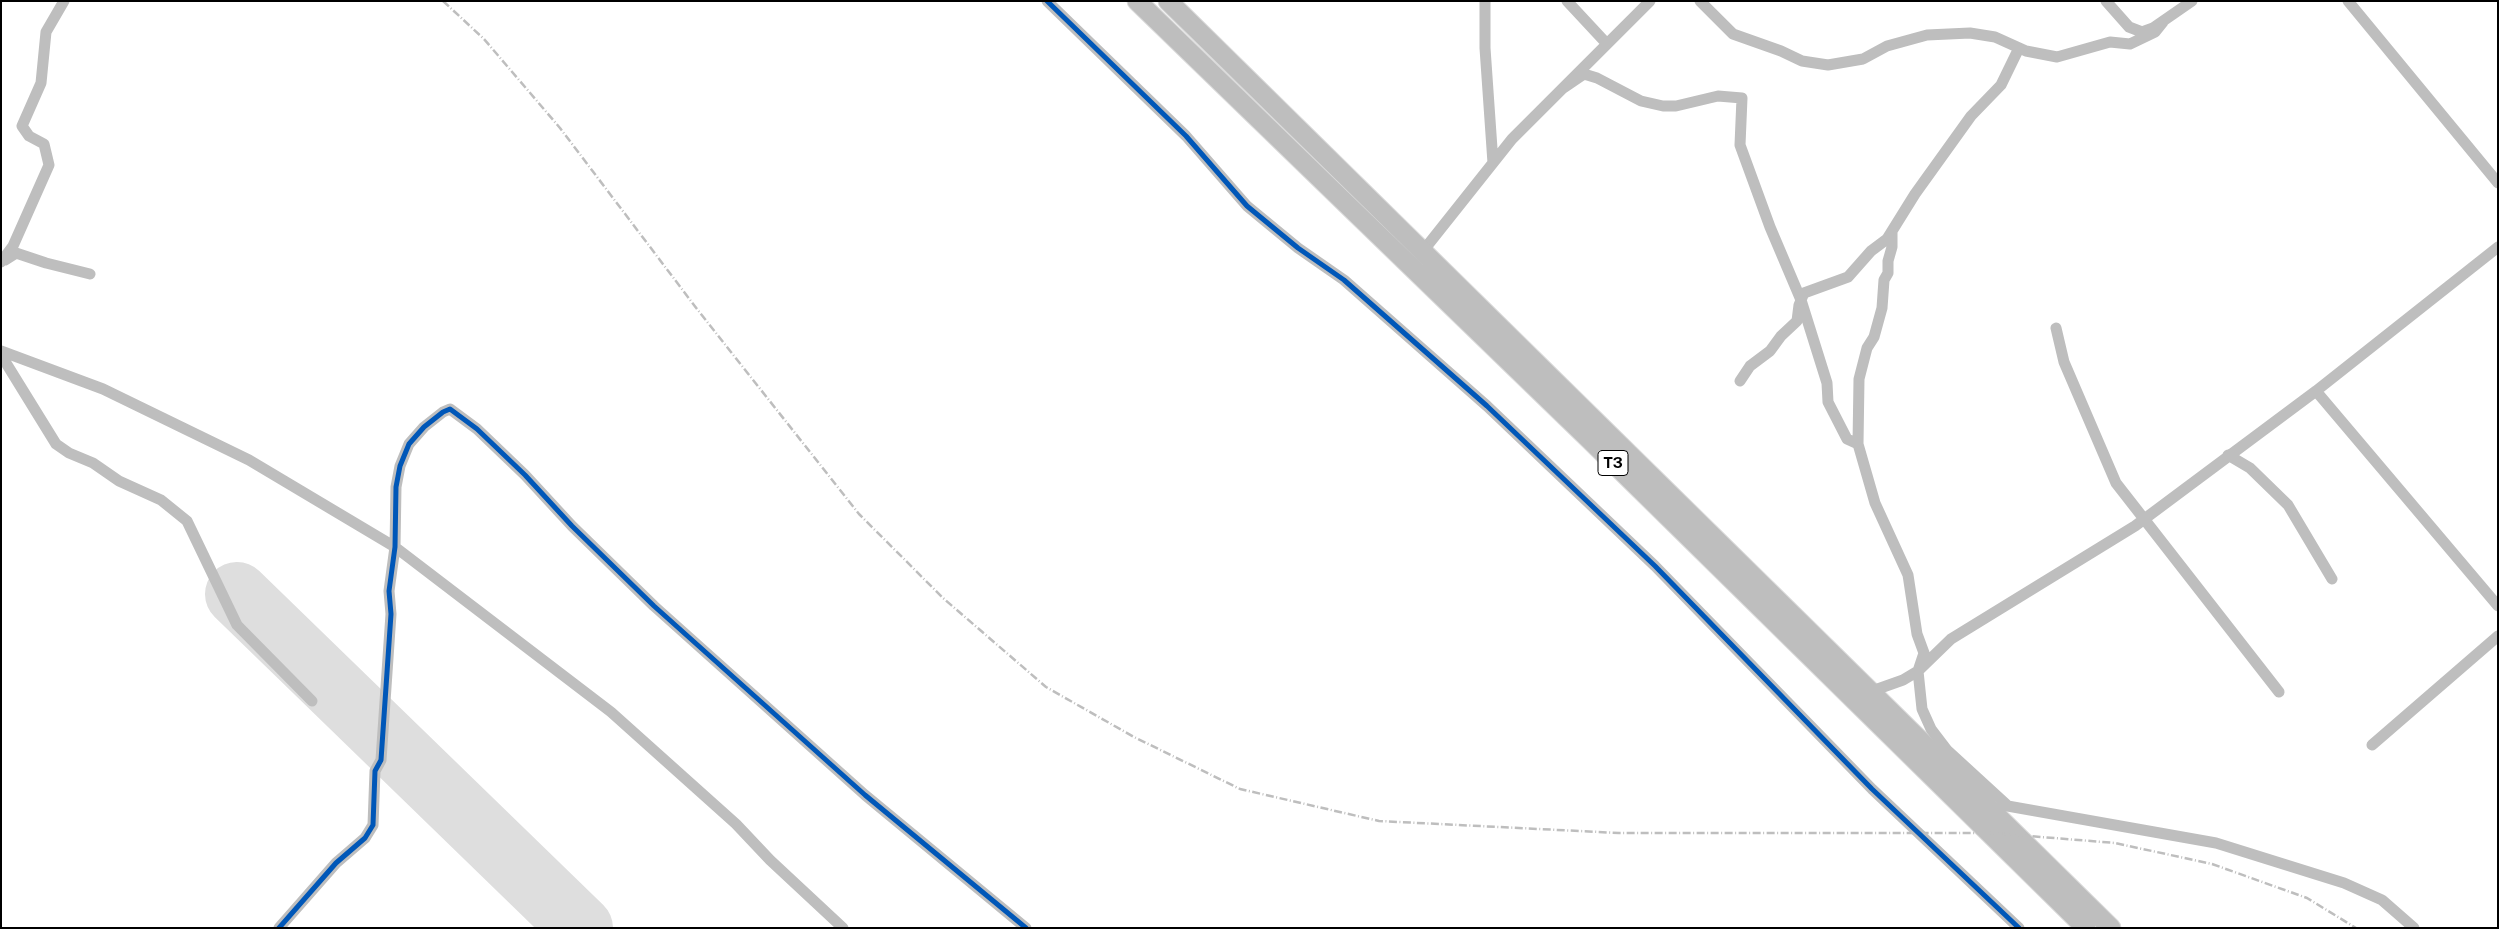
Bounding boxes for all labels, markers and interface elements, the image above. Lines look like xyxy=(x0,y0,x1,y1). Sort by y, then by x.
road number: T3 xyxy=(1598,450,1628,476)

